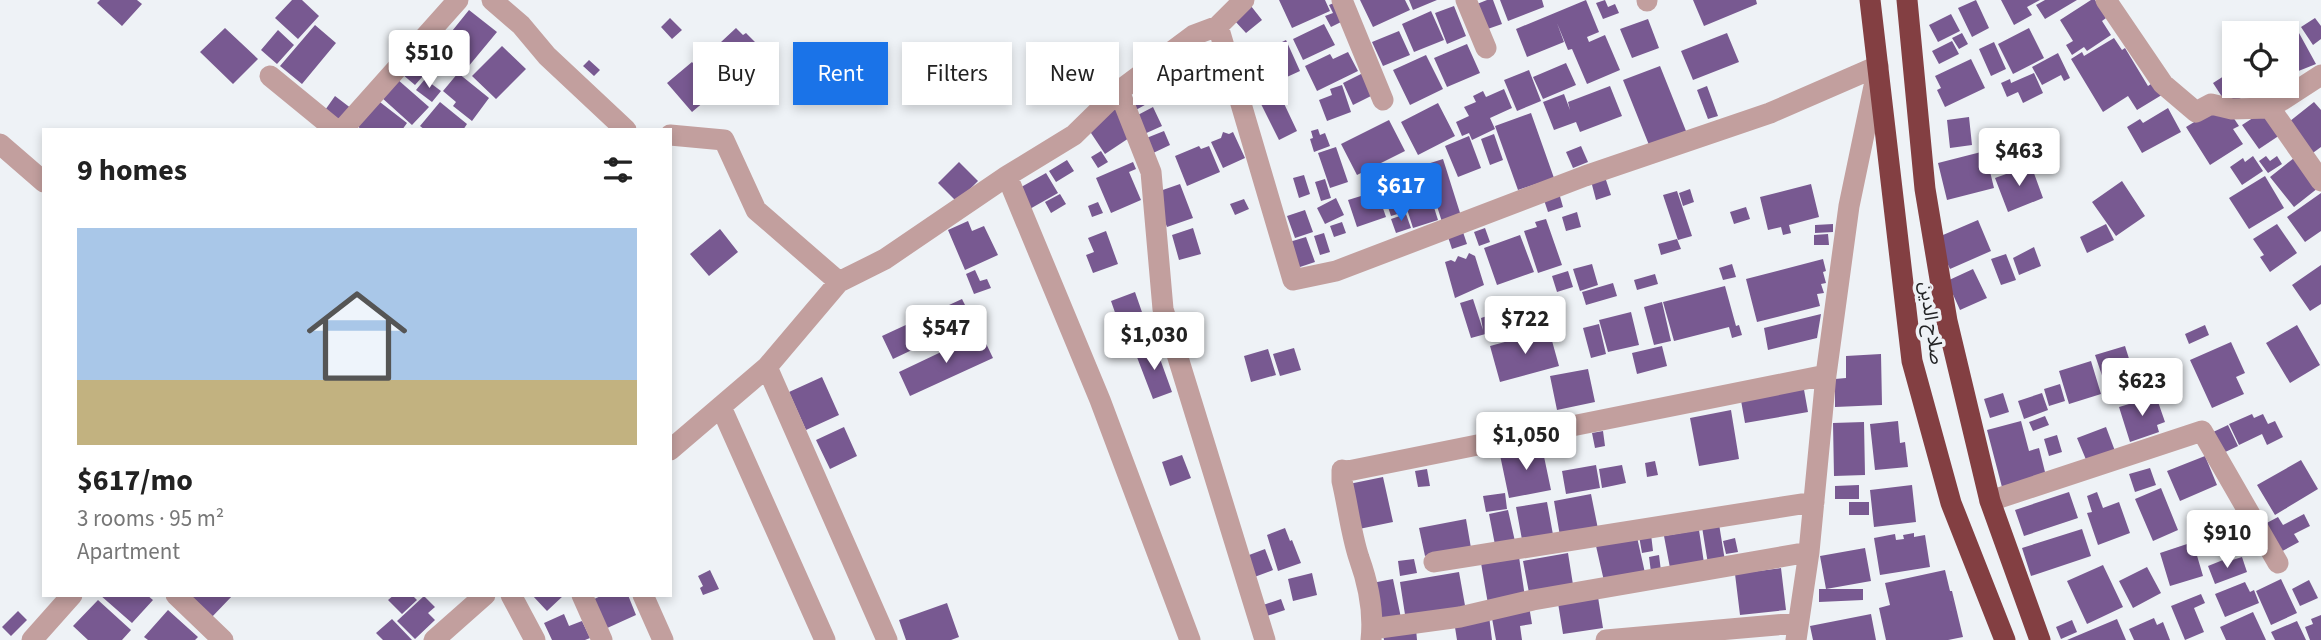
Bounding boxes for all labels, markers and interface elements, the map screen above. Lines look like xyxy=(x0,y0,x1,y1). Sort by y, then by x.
map controls xyxy=(2222,21,2299,98)
button: locate xyxy=(2222,21,2299,98)
pin: $510 xyxy=(388,31,470,90)
text: $510 xyxy=(405,36,453,69)
chip: Buy xyxy=(693,42,779,105)
chip: Rent xyxy=(793,42,888,105)
chip: Filters xyxy=(902,42,1012,105)
chip: New xyxy=(1026,42,1119,105)
chip: Apartment xyxy=(1133,42,1288,105)
pin: $463 xyxy=(1978,128,2060,188)
text: $463 xyxy=(1995,134,2043,167)
text: 9 homes xyxy=(77,149,187,192)
icon: filters xyxy=(599,151,637,189)
pin: $617 xyxy=(1360,164,1442,223)
text: $617 xyxy=(1377,169,1425,202)
icon: home xyxy=(294,273,420,399)
street label: صلاح الدين xyxy=(1912,280,1950,366)
pin: $722 xyxy=(1484,296,1566,356)
text: $722 xyxy=(1501,302,1549,335)
pin: $547 xyxy=(905,306,987,365)
text: $547 xyxy=(922,311,970,344)
pin: $1,030 xyxy=(1097,312,1211,372)
text: $1,030 xyxy=(1120,318,1188,351)
pin: $623 xyxy=(2101,358,2183,418)
text: $623 xyxy=(2118,364,2166,397)
pin: $1,050 xyxy=(1469,412,1583,472)
text: $1,050 xyxy=(1492,418,1560,451)
text: $617/mo xyxy=(77,459,193,502)
text: 3 rooms · 95 m² xyxy=(77,502,224,535)
pin: $910 xyxy=(2186,510,2268,570)
text: $910 xyxy=(2203,516,2251,549)
text: Apartment xyxy=(77,535,180,568)

